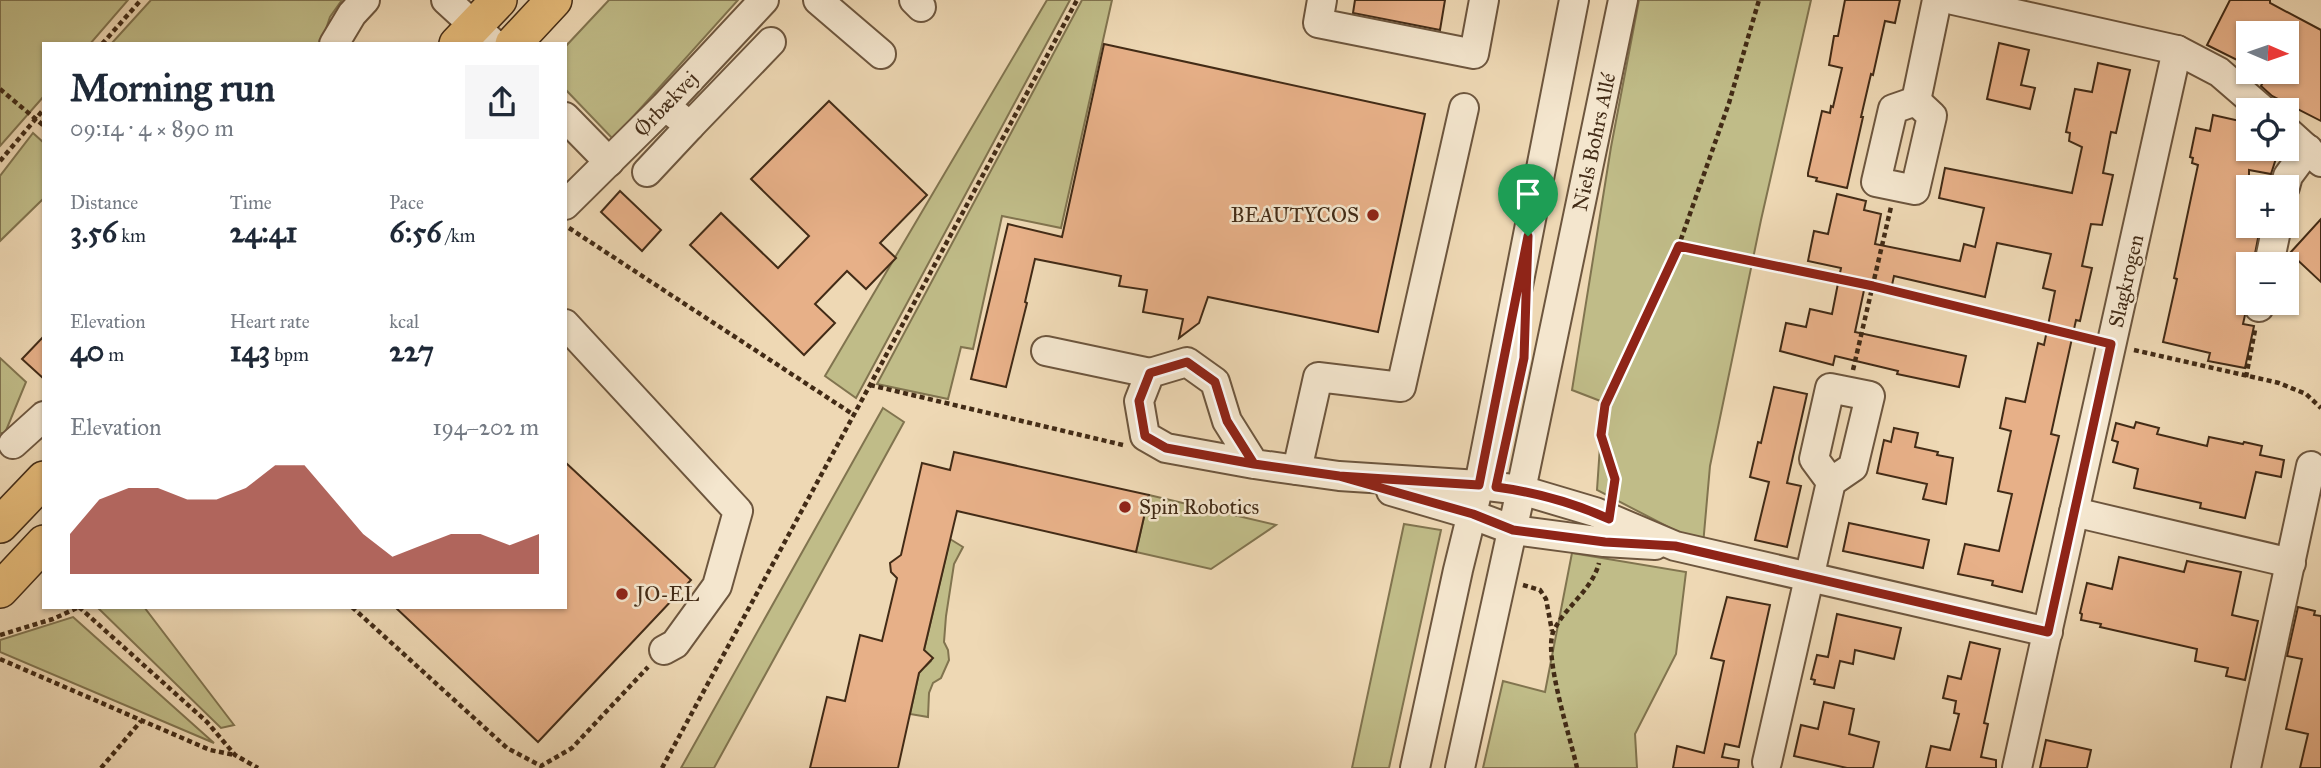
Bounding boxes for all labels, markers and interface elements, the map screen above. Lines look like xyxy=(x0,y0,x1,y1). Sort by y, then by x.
north arrow xyxy=(2236,21,2300,84)
map controls xyxy=(2236,21,2299,315)
text: Morning run xyxy=(70,65,275,111)
button: share xyxy=(465,65,539,139)
street label: Ørbækvej xyxy=(628,66,704,142)
street label: Niels Bohrs Allé xyxy=(1567,70,1621,213)
button: locate xyxy=(2236,98,2299,161)
text: 09:14 · 4 × 890 m xyxy=(70,114,234,142)
pin xyxy=(1498,164,1558,236)
icon: arrive xyxy=(1509,175,1547,213)
button: + xyxy=(2236,175,2299,238)
text: Distance xyxy=(70,191,138,214)
text: Time xyxy=(230,191,272,214)
text: Pace xyxy=(389,191,424,214)
place label: BEAUTYCOS xyxy=(1231,202,1359,228)
marker: BEAUTYCOS xyxy=(1365,207,1381,223)
text: 3.56 xyxy=(70,214,117,250)
text: 24:41 xyxy=(230,214,297,250)
text: 6:56 xyxy=(389,214,442,250)
text: km xyxy=(117,224,146,247)
text: /km xyxy=(442,224,476,247)
street label: Slagkrogen xyxy=(2103,232,2149,330)
button: − xyxy=(2236,252,2299,315)
text: Elevation xyxy=(70,310,145,333)
text: Heart rate xyxy=(230,310,310,333)
text: kcal xyxy=(389,310,419,333)
text: 40 xyxy=(70,333,104,369)
text: 143 xyxy=(230,333,270,369)
text: 227 xyxy=(389,333,434,369)
text: m xyxy=(104,343,124,366)
text: bpm xyxy=(270,343,309,366)
text: Elevation xyxy=(70,413,161,441)
text: 194–202 m xyxy=(433,413,539,441)
place label: Spin Robotics xyxy=(1139,494,1259,520)
marker: Spin Robotics xyxy=(1117,499,1133,515)
place label: JO-EL xyxy=(634,581,700,607)
marker: JO-EL xyxy=(614,586,630,602)

